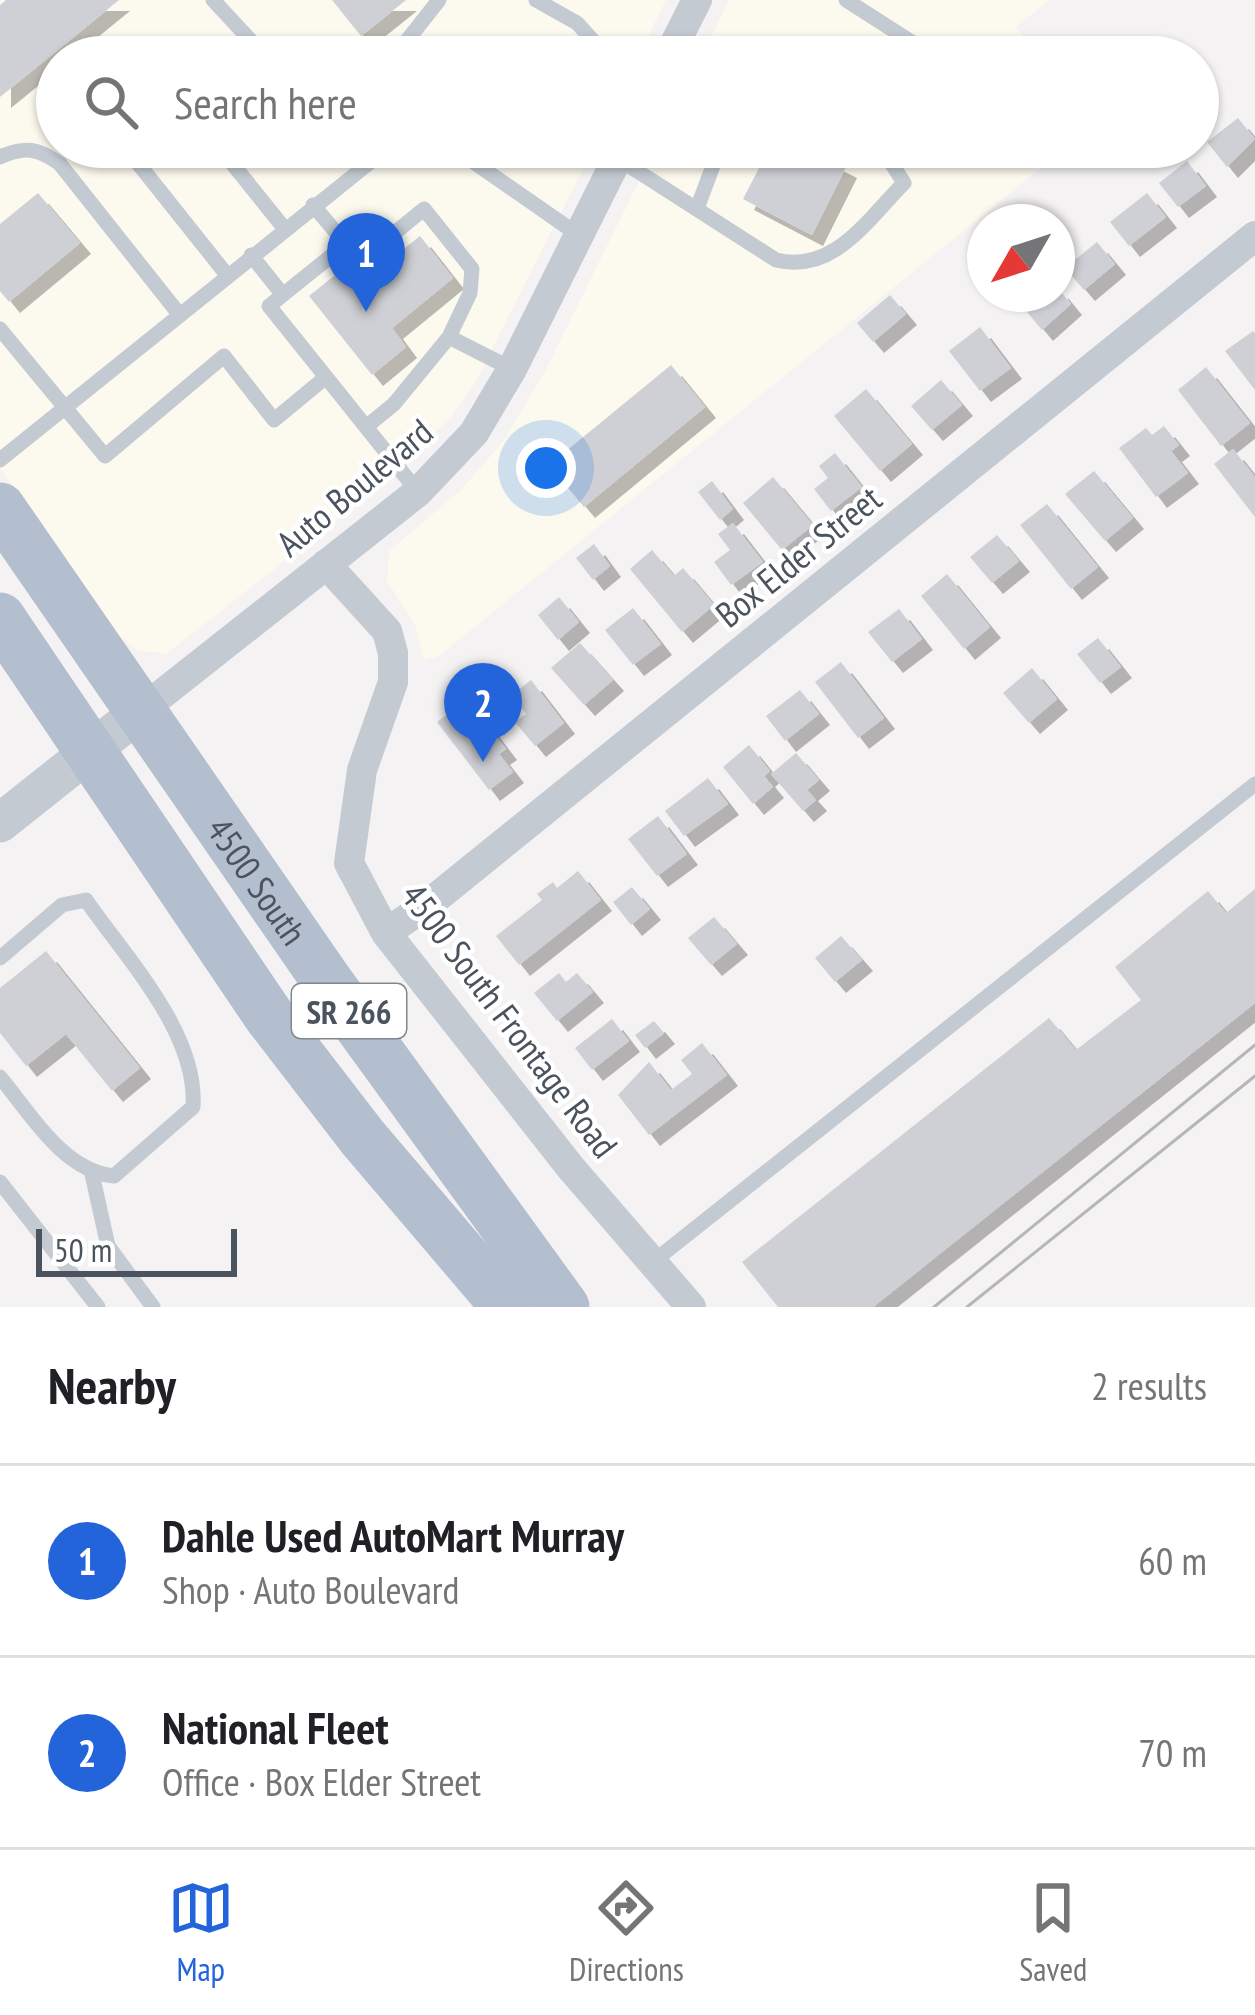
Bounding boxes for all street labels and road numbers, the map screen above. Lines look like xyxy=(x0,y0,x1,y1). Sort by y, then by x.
street label: Auto Boulevard xyxy=(266,408,442,566)
street label: Box Elder Street xyxy=(706,475,890,637)
street label: 4500 South xyxy=(197,808,318,954)
street label: 4500 South Frontage Road xyxy=(391,873,629,1167)
road number: SR 266 xyxy=(292,984,406,1038)

